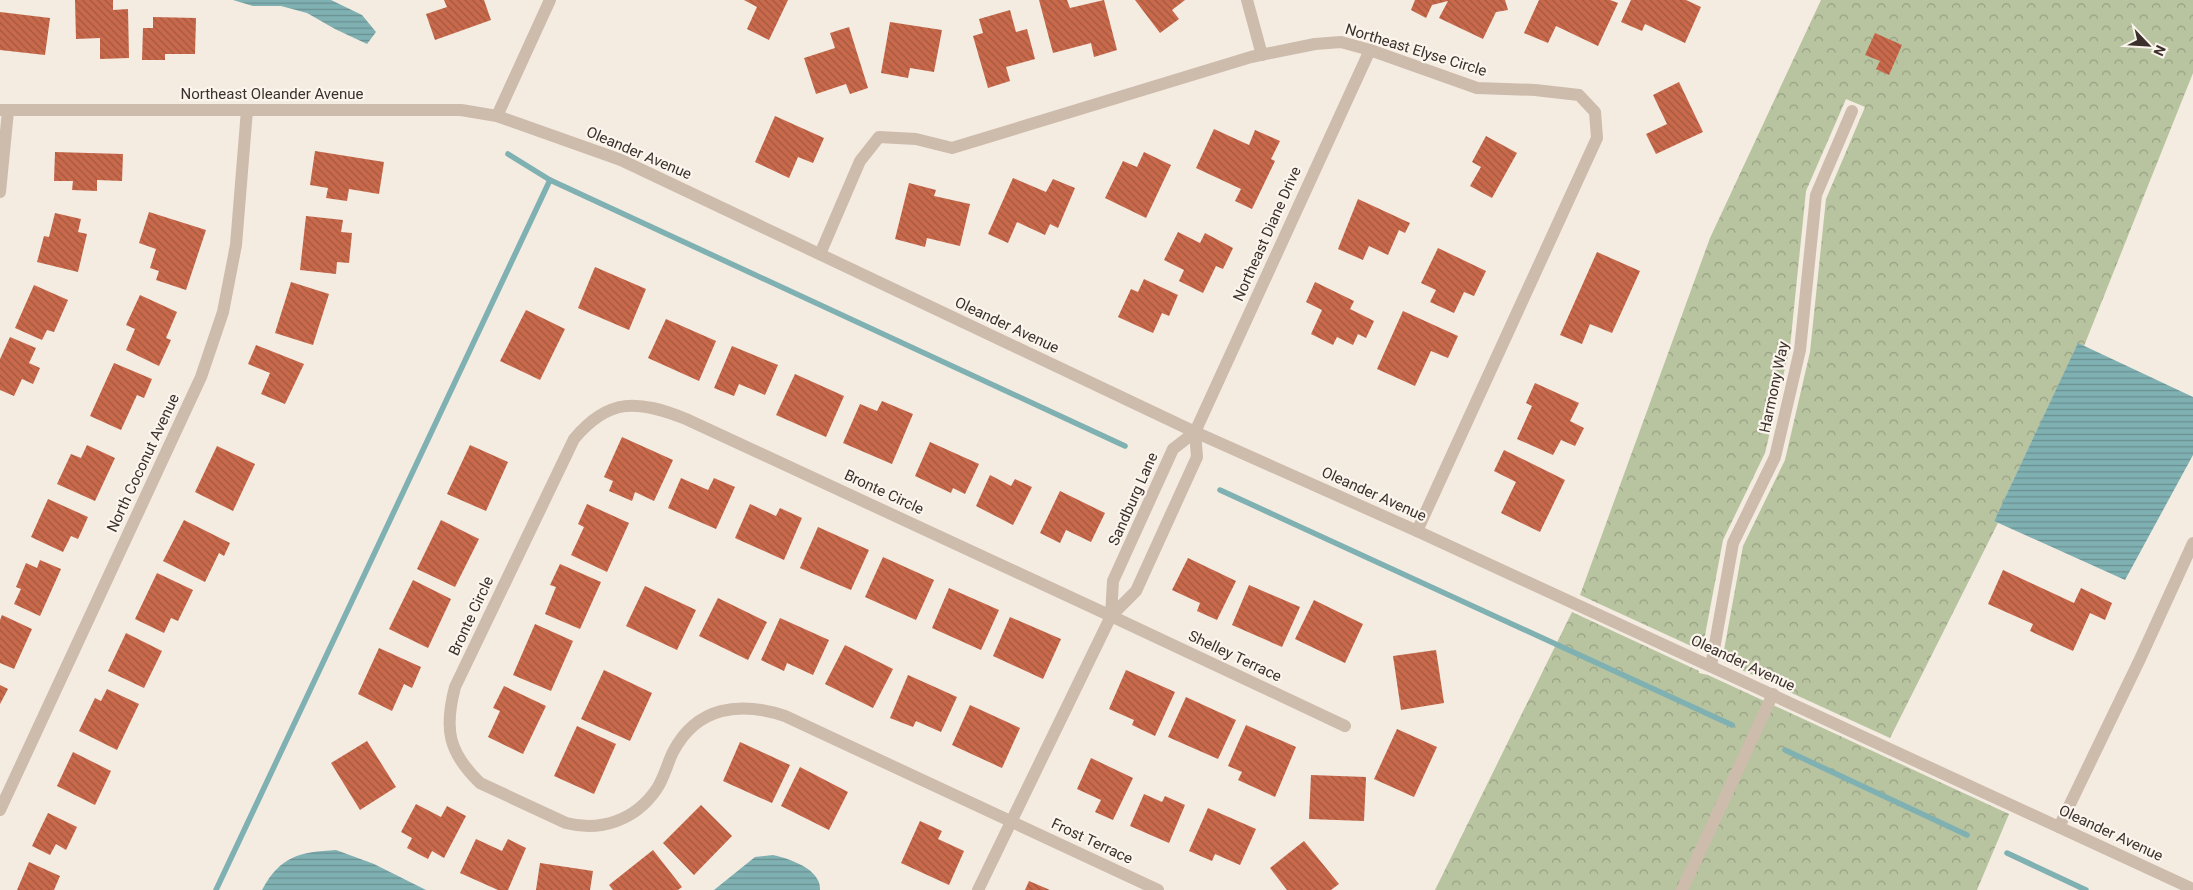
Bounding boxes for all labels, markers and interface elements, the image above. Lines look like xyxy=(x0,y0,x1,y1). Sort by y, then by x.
street label: Northeast Elyse Circle xyxy=(1343,20,1489,80)
north arrow xyxy=(2123,20,2173,70)
text: N xyxy=(2150,43,2169,58)
street label: Northeast Oleander Avenue xyxy=(181,85,364,103)
street label: Oleander Avenue xyxy=(584,123,694,183)
street label: Northeast Diane Drive xyxy=(1229,164,1305,304)
street label: Oleander Avenue xyxy=(952,293,1062,357)
street label: Harmony Way xyxy=(1756,340,1792,434)
street label: North Coconut Avenue xyxy=(103,391,183,535)
street label: Sandburg Lane xyxy=(1104,450,1162,548)
street label: Oleander Avenue xyxy=(1319,463,1429,525)
street label: Bronte Circle xyxy=(841,466,927,518)
street label: Bronte Circle xyxy=(445,573,497,659)
street label: Shelley Terrace xyxy=(1186,627,1285,685)
street label: Oleander Avenue xyxy=(1688,631,1798,695)
street label: Oleander Avenue xyxy=(2056,801,2166,865)
street label: Frost Terrace xyxy=(1048,814,1136,868)

